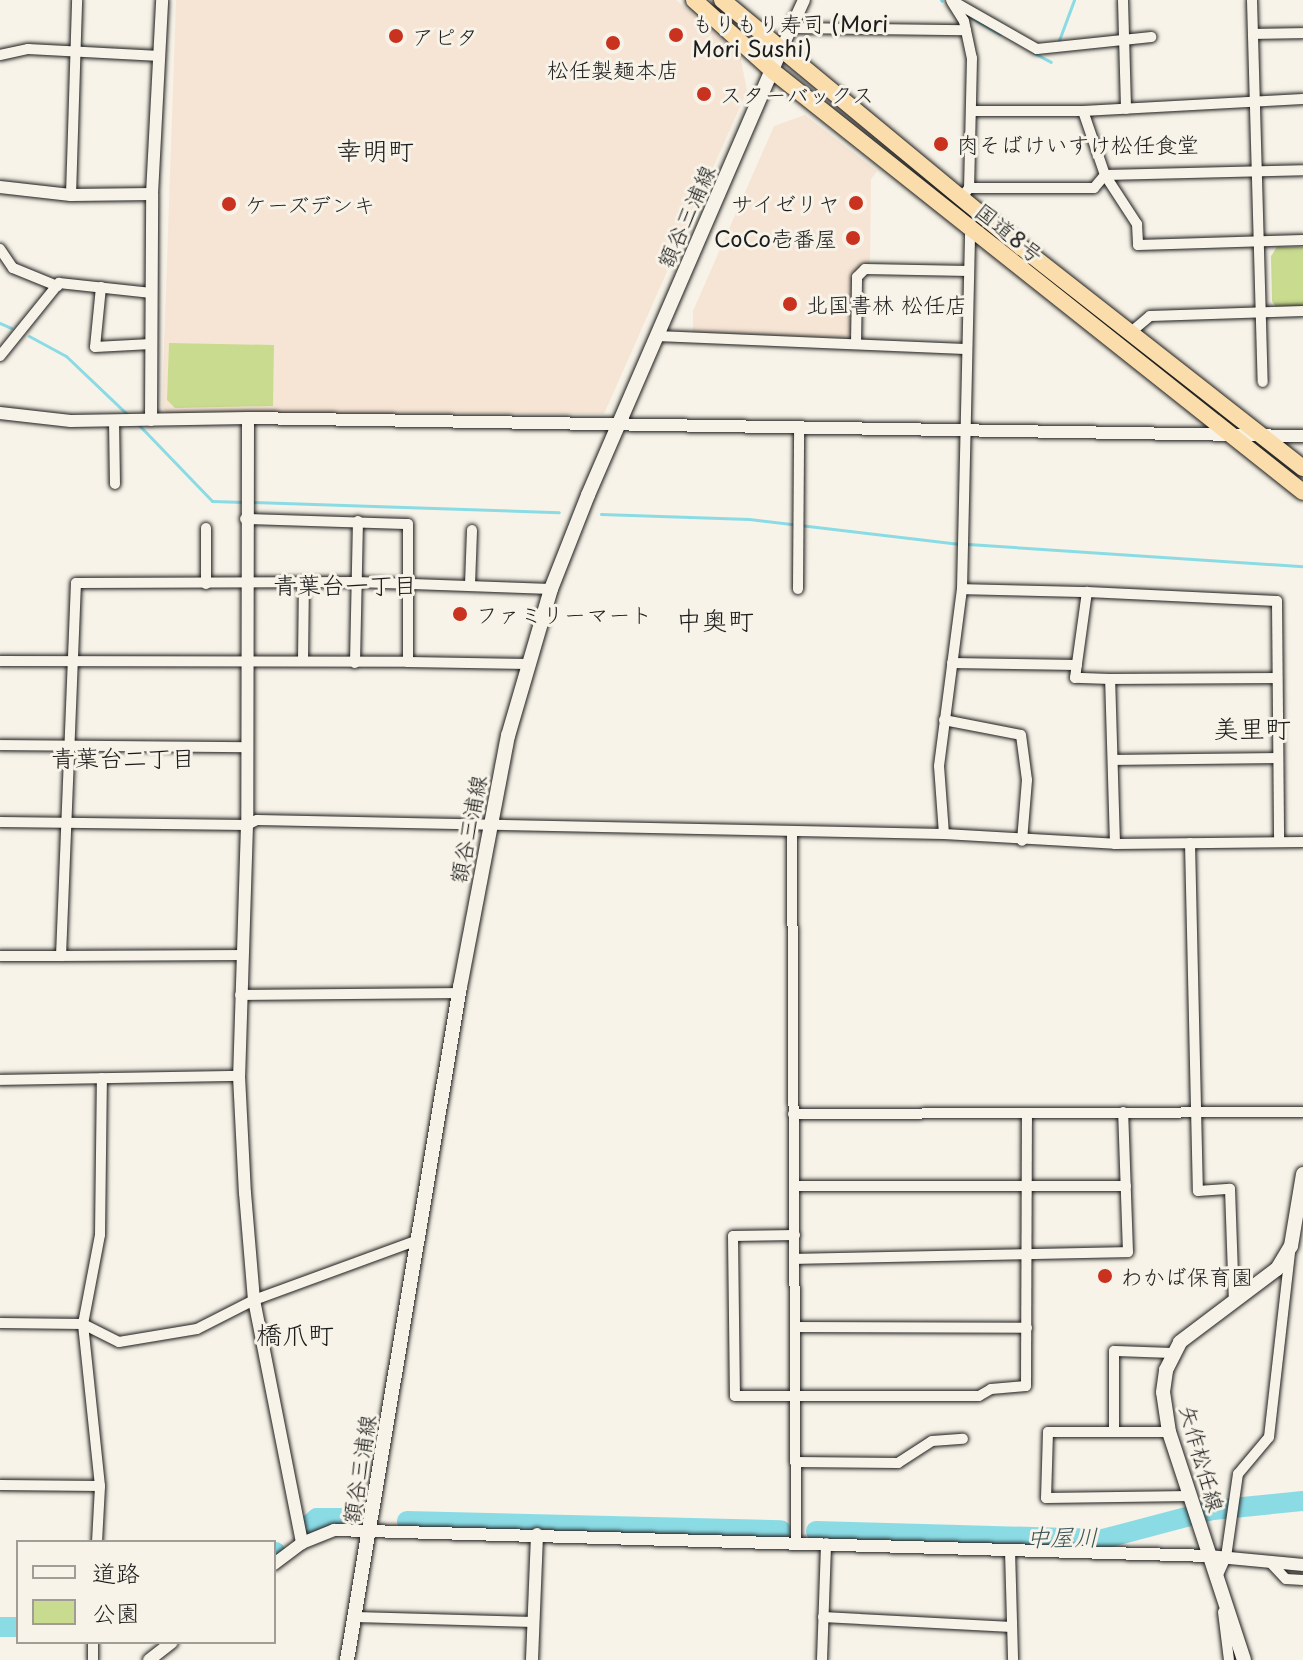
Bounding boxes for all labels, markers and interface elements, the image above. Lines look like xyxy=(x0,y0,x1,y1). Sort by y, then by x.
place label: もりもり寿司 (Mori Mori Sushi) xyxy=(692,9,888,60)
place label: アピタ xyxy=(412,23,478,49)
marker: もりもり寿司 (Mori Mori Sushi) xyxy=(667,26,685,44)
marker: アピタ xyxy=(387,27,405,45)
marker: 松任製麺本店 xyxy=(604,34,622,52)
place label: 松任製麺本店 xyxy=(547,56,679,82)
place label: スターバックス xyxy=(720,81,874,107)
marker: スターバックス xyxy=(695,85,713,103)
place label: 肉そばけいすけ松任食堂 xyxy=(957,131,1199,157)
district label: 幸明町 xyxy=(336,134,414,166)
marker: 肉そばけいすけ松任食堂 xyxy=(932,135,950,153)
street label: 額谷三浦線 xyxy=(651,160,719,272)
place label: サイゼリヤ xyxy=(730,190,840,216)
place label: ケーズデンキ xyxy=(245,191,377,217)
marker: サイゼリヤ xyxy=(847,194,865,212)
marker: ケーズデンキ xyxy=(220,195,238,213)
street label: 国道8号 xyxy=(971,197,1049,267)
place label: CoCo壱番屋 xyxy=(714,225,837,251)
marker: CoCo壱番屋 xyxy=(844,229,862,247)
place label: 北国書林 松任店 xyxy=(806,291,967,317)
marker: 北国書林 松任店 xyxy=(781,295,799,313)
district label: 青葉台一丁目 xyxy=(273,571,417,599)
place label: ファミリーマート xyxy=(476,601,652,627)
district label: 中奥町 xyxy=(676,604,754,636)
marker: ファミリーマート xyxy=(451,605,469,623)
district label: 美里町 xyxy=(1213,712,1291,744)
district label: 青葉台二丁目 xyxy=(51,744,195,772)
street label: 額谷三浦線 xyxy=(444,772,490,886)
place label: わかば保育園 xyxy=(1121,1263,1253,1289)
marker: わかば保育園 xyxy=(1096,1267,1114,1285)
district label: 橋爪町 xyxy=(256,1318,334,1350)
street label: 矢作松任線 xyxy=(1175,1401,1231,1515)
street label: 額谷三浦線 xyxy=(336,1413,380,1525)
water label: 中屋川 xyxy=(1026,1523,1098,1551)
legend xyxy=(16,1540,276,1644)
text: 道路 xyxy=(92,1554,140,1590)
text: 公園 xyxy=(92,1594,140,1630)

